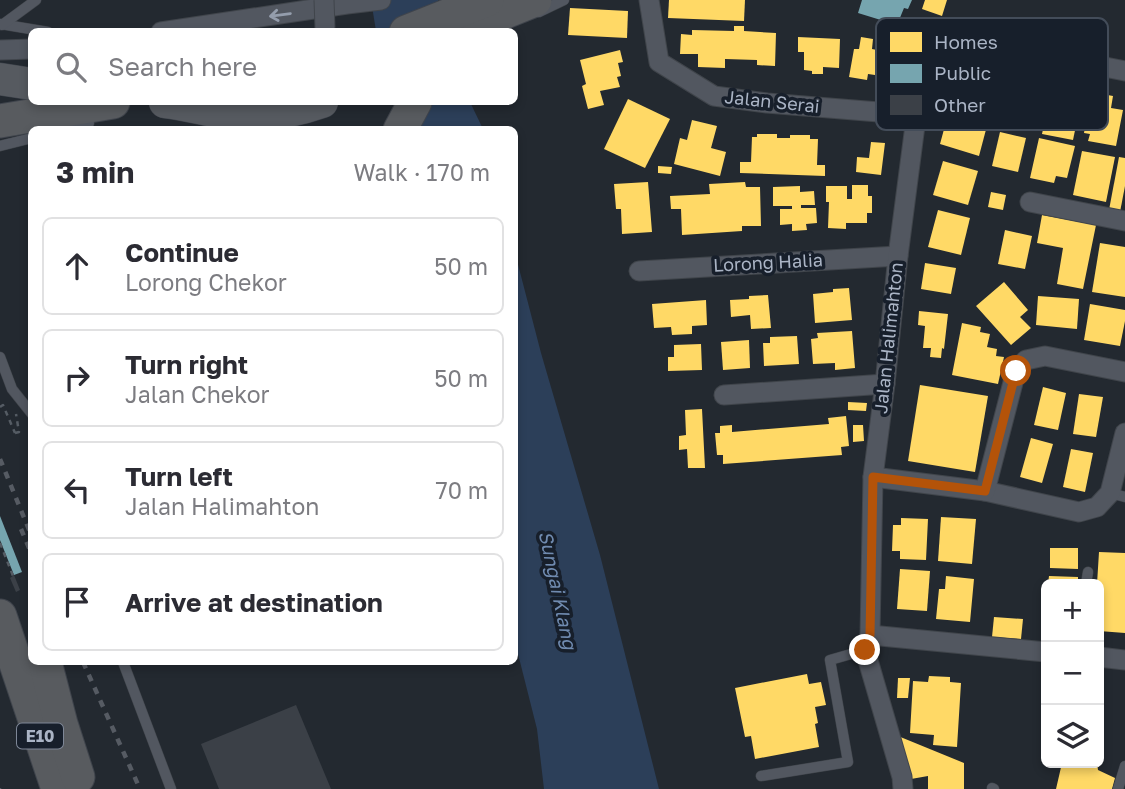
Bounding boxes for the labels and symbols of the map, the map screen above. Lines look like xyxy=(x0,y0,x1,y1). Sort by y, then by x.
one-way arrow xyxy=(269,8,291,21)
legend xyxy=(876,18,1108,130)
text: Homes xyxy=(934,30,998,53)
text: Public xyxy=(934,61,991,84)
street label: Jalan Serai xyxy=(723,85,821,117)
text: Other xyxy=(934,93,986,116)
street label: Lorong Halia xyxy=(713,248,823,276)
street label: Jalan Halimahton xyxy=(869,261,907,415)
route start xyxy=(1000,355,1031,386)
water label: Sungai Klang xyxy=(535,528,583,653)
route end xyxy=(849,634,880,665)
road number: E10 xyxy=(17,723,63,748)

